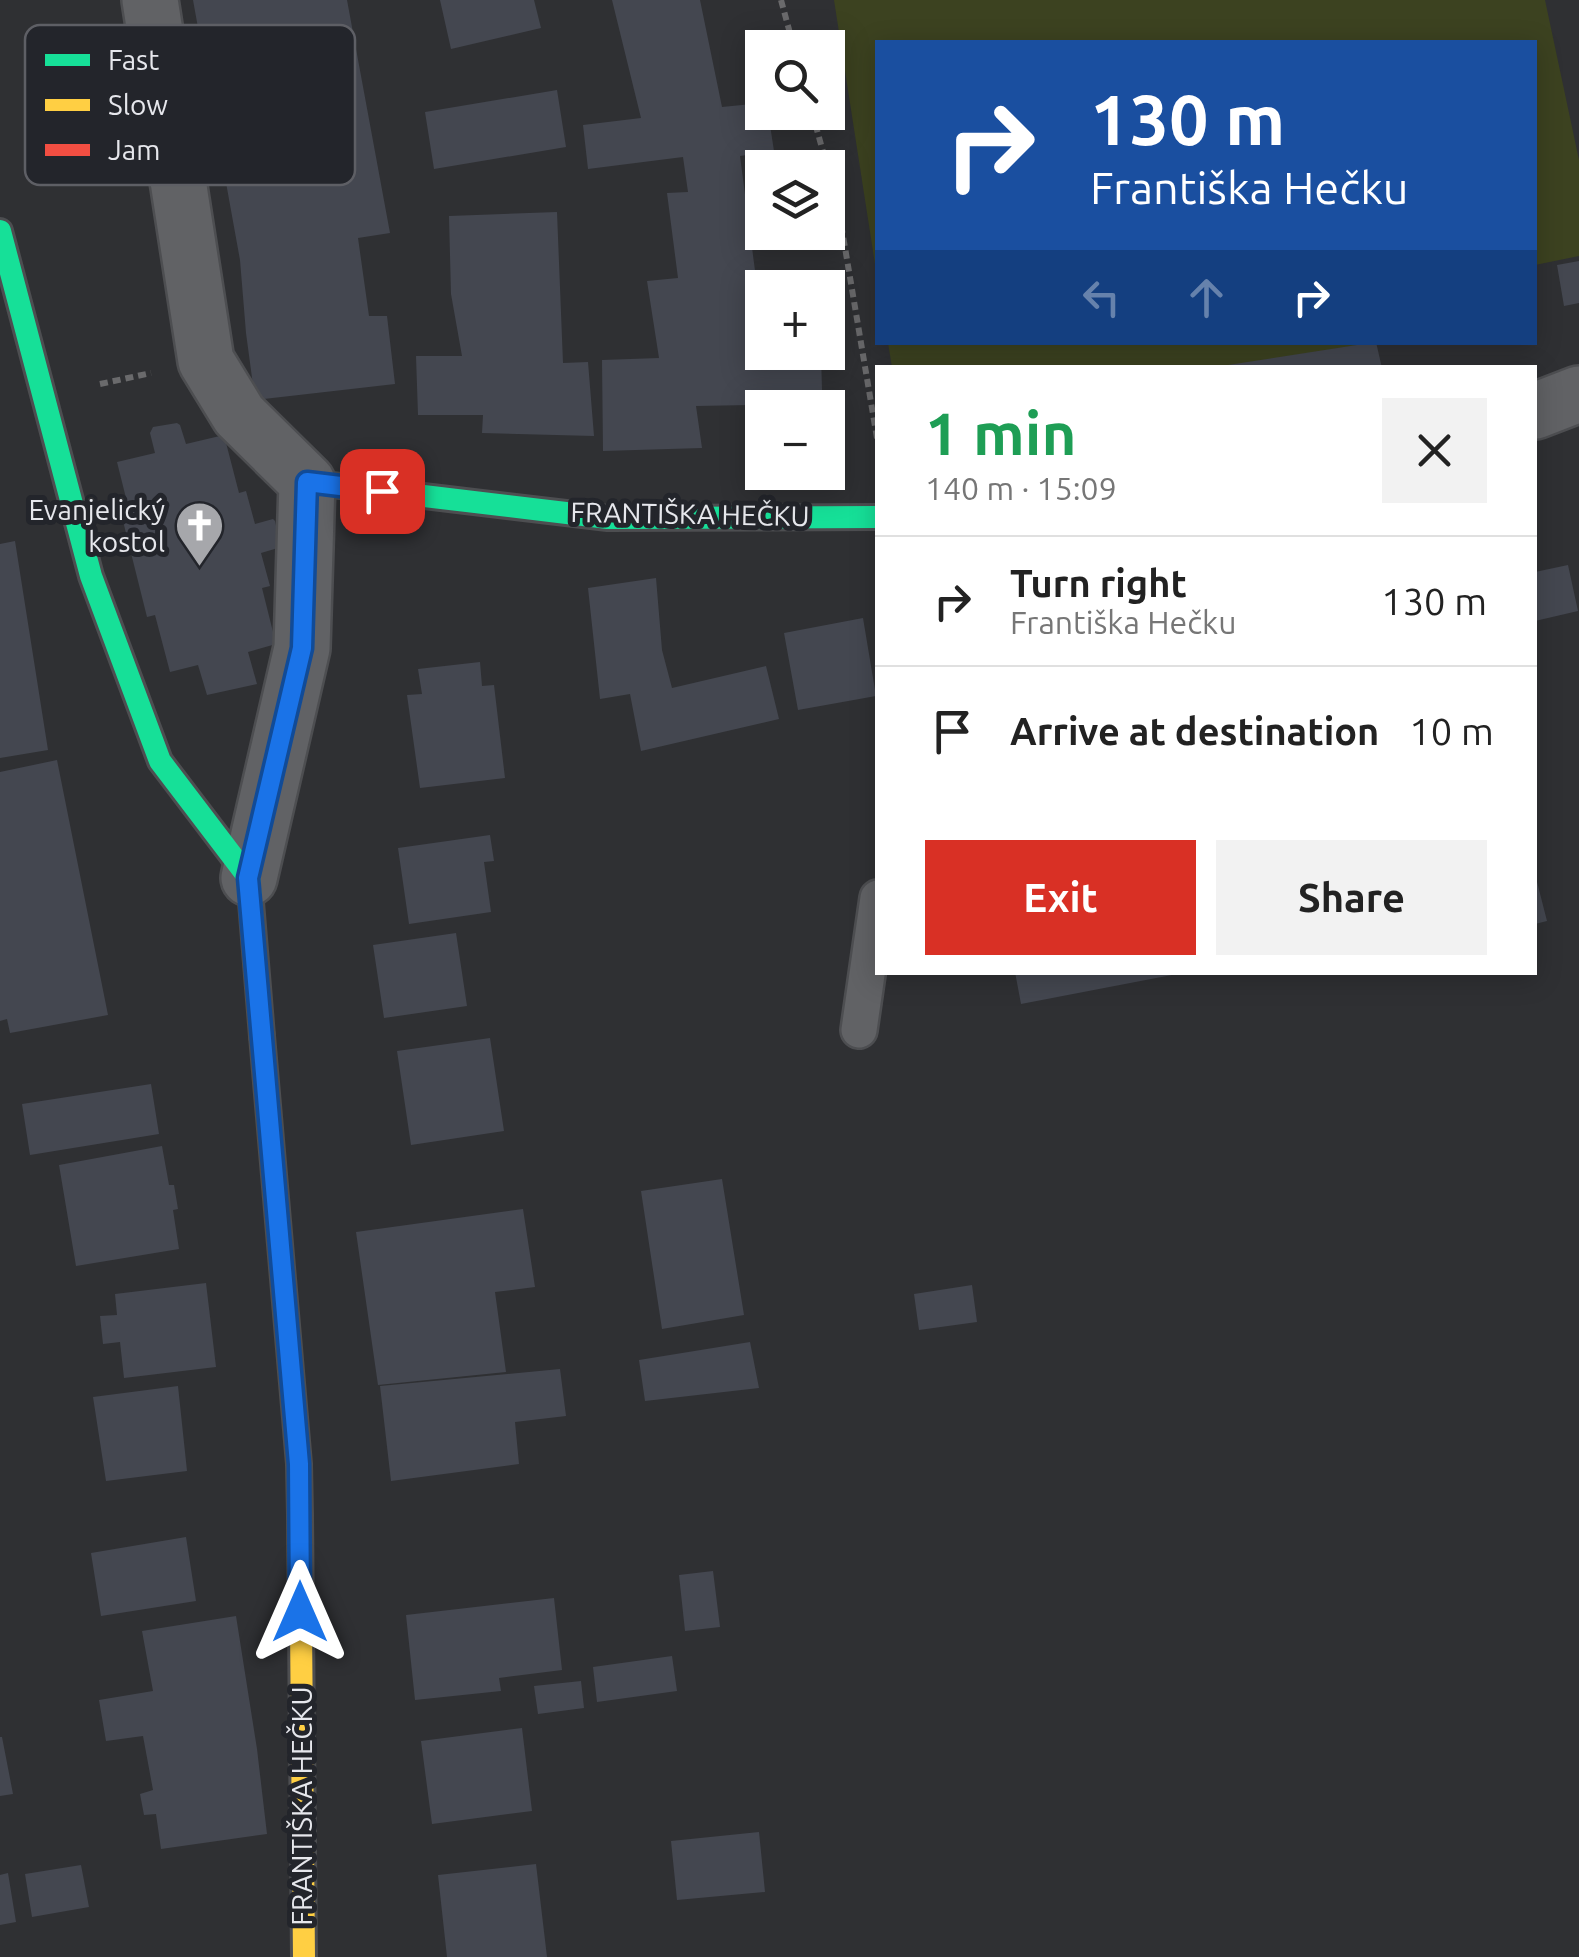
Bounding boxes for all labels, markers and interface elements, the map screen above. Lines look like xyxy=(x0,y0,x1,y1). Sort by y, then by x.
legend xyxy=(25,25,355,185)
map controls xyxy=(745,30,845,490)
button: search xyxy=(745,30,845,130)
text: Fast xyxy=(108,44,159,75)
icon: right xyxy=(925,80,1055,210)
text: 130 m xyxy=(1090,80,1285,158)
text: Slow xyxy=(108,89,168,120)
text: Jam xyxy=(108,134,160,165)
button: layers xyxy=(745,150,845,250)
text: Františka Hečku xyxy=(1090,162,1409,213)
button: + xyxy=(745,270,845,370)
icon: left xyxy=(1074,270,1129,325)
icon: ahead xyxy=(1179,270,1234,325)
icon: right xyxy=(1284,270,1339,325)
button: − xyxy=(745,390,845,490)
button: close xyxy=(1382,398,1487,503)
text: 1 min xyxy=(925,399,1077,466)
pin xyxy=(340,449,425,534)
icon: arrive xyxy=(355,464,410,519)
text: 140 m · 15:09 xyxy=(925,470,1117,506)
place label: Evanjelický kostol xyxy=(28,494,165,557)
street label: FRANTIŠKA HEČKU xyxy=(570,495,810,531)
church icon: Evanjelický kostol xyxy=(174,500,226,568)
text: Turn right xyxy=(1010,562,1187,604)
icon: right xyxy=(925,574,980,629)
text: 130 m xyxy=(1381,580,1487,622)
text: Františka Hečku xyxy=(1010,604,1237,640)
icon: arrive xyxy=(925,704,980,759)
text: Arrive at destination xyxy=(1010,710,1379,752)
text: 10 m xyxy=(1409,710,1494,752)
button: Exit xyxy=(925,840,1196,955)
button: Share xyxy=(1216,840,1487,955)
position arrow xyxy=(248,1560,352,1664)
street label: FRANTIŠKA HEČKU xyxy=(285,1686,317,1926)

